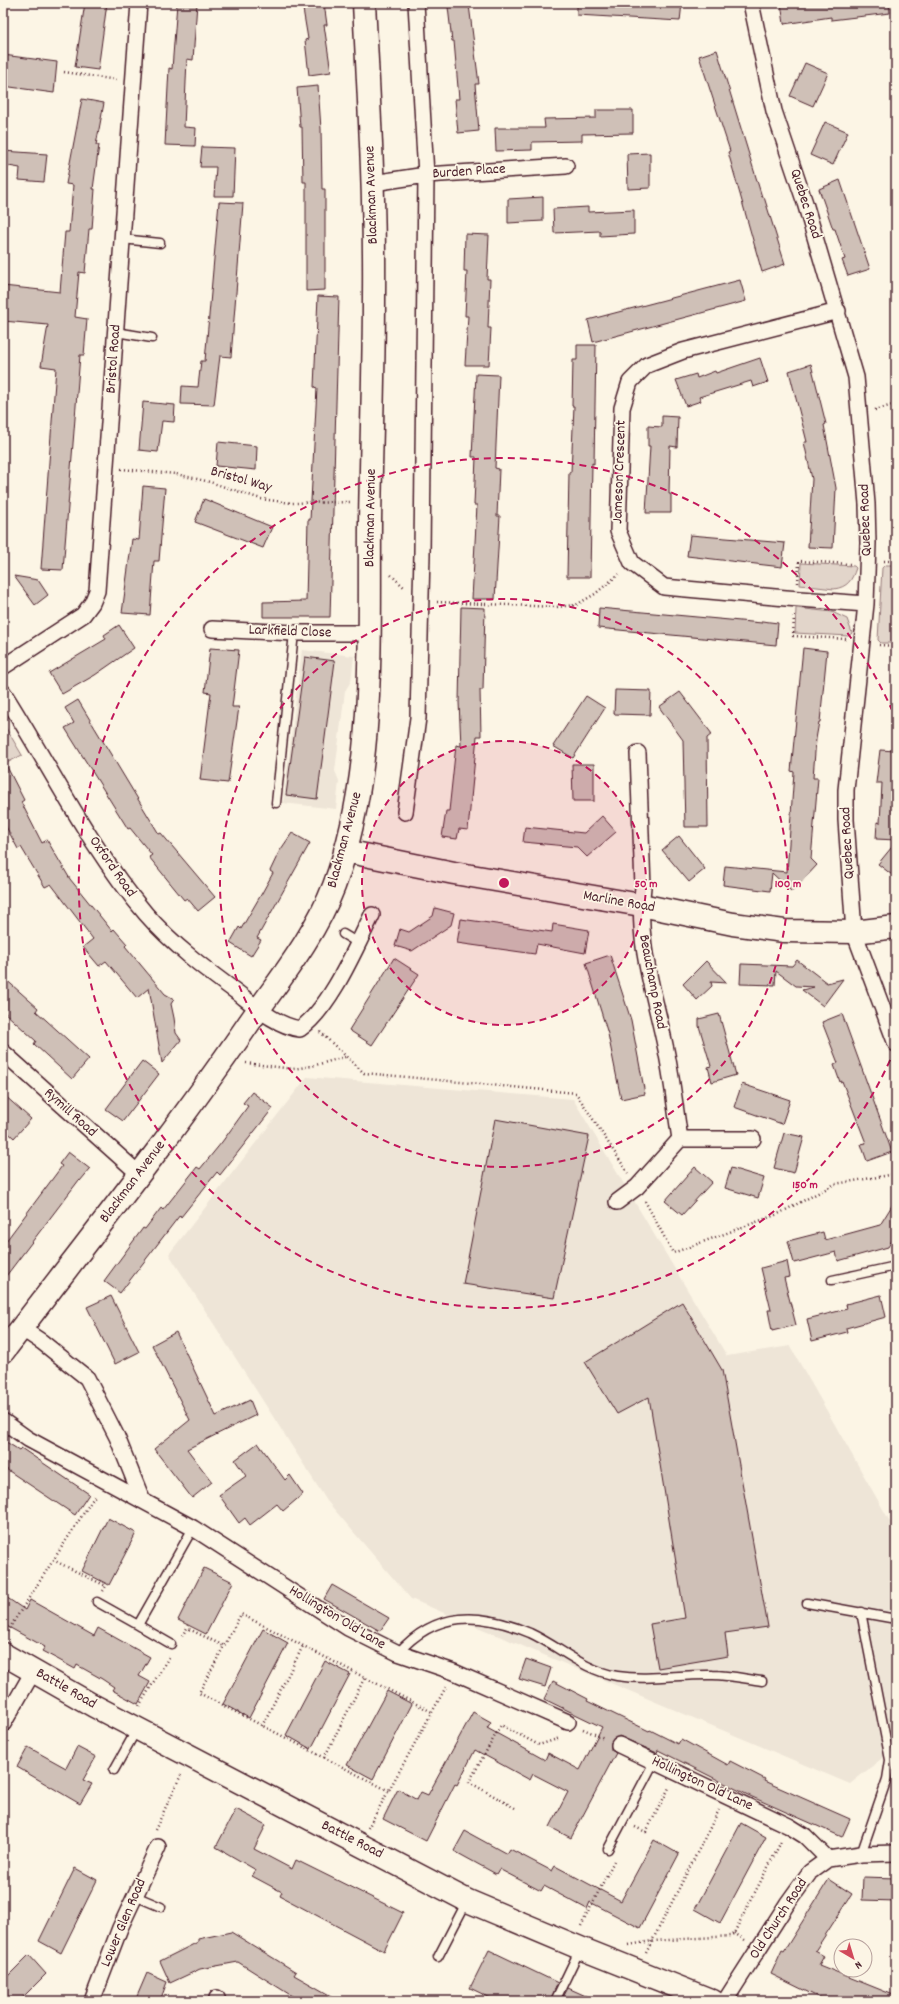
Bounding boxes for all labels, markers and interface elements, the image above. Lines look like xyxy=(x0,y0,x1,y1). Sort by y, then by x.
street label: Blackman Avenue xyxy=(359,145,385,245)
street label: Burden Place xyxy=(432,158,507,186)
street label: Quebec Road xyxy=(783,166,827,242)
street label: Bristol Road xyxy=(101,324,127,394)
street label: Jameson Crescent xyxy=(607,419,633,524)
street label: Bristol Way xyxy=(208,461,275,499)
street label: Blackman Avenue xyxy=(359,468,383,568)
street label: Quebec Road xyxy=(854,483,878,557)
street label: Larkfield Close xyxy=(248,620,332,644)
street label: Blackman Avenue xyxy=(322,789,368,890)
street label: Quebec Road xyxy=(835,806,861,880)
street label: Oxford Road xyxy=(83,832,141,902)
centre of rings xyxy=(497,876,511,890)
text: 50 m xyxy=(634,876,658,893)
text: 100 m xyxy=(775,876,801,893)
street label: Marline Road xyxy=(581,885,657,919)
street label: Beauchamp Road xyxy=(632,933,672,1031)
street label: Rymill Road xyxy=(38,1083,102,1143)
street label: Blackman Avenue xyxy=(95,1136,172,1228)
text: 150 m xyxy=(792,1177,818,1194)
street label: Hollington Old Lane xyxy=(284,1580,390,1656)
street label: Battle Road xyxy=(32,1663,100,1715)
street label: Hollington Old Lane xyxy=(648,1751,757,1817)
street label: Battle Road xyxy=(317,1815,387,1865)
street label: Old Church Road xyxy=(744,1874,814,1964)
street label: Lower Glen Road xyxy=(95,1875,153,1971)
north arrow xyxy=(833,1938,873,1978)
text: N xyxy=(850,1956,865,1973)

